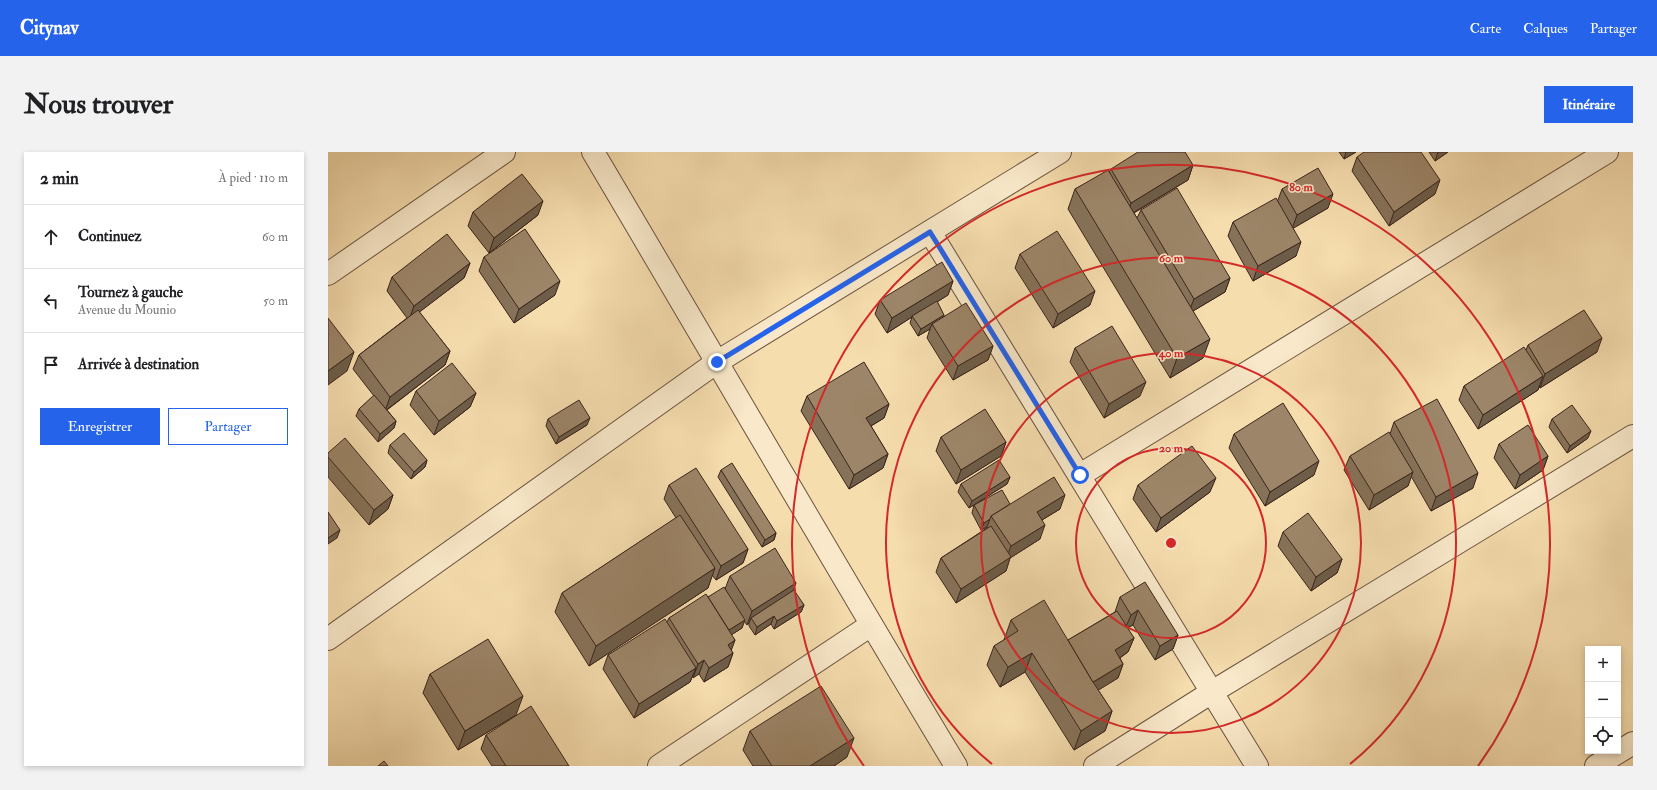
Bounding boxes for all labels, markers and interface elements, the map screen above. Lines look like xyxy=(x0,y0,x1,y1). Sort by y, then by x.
text: Citynav xyxy=(20,16,79,40)
text: Carte xyxy=(1470,20,1501,37)
text: Calques xyxy=(1523,20,1568,37)
text: Partager xyxy=(1590,20,1637,37)
button: Itinéraire xyxy=(1544,86,1633,123)
text: Nous trouver xyxy=(24,87,173,122)
text: 2 min xyxy=(40,168,79,189)
text: À pied · 110 m xyxy=(219,170,288,186)
text: 80 m xyxy=(1289,180,1313,195)
icon: ahead xyxy=(40,226,62,248)
text: Continuez xyxy=(78,227,142,246)
text: 60 m xyxy=(262,229,288,245)
text: 60 m xyxy=(1159,251,1184,266)
text: Tournez à gauche xyxy=(78,283,183,302)
icon: left xyxy=(40,290,62,312)
text: 50 m xyxy=(263,293,288,309)
text: Avenue du Mounio xyxy=(78,302,176,318)
text: 40 m xyxy=(1158,346,1184,361)
route end xyxy=(708,353,726,371)
icon: arrive xyxy=(40,354,62,376)
text: Arrivée à destination xyxy=(78,355,199,374)
button: Enregistrer xyxy=(40,408,160,445)
button: Partager xyxy=(168,408,288,445)
text: 20 m xyxy=(1159,441,1184,456)
route start xyxy=(1071,466,1089,484)
centre of rings xyxy=(1164,536,1178,550)
map controls xyxy=(1585,646,1621,754)
button: + xyxy=(1585,646,1621,682)
button: − xyxy=(1585,682,1621,718)
button: locate xyxy=(1585,718,1621,754)

